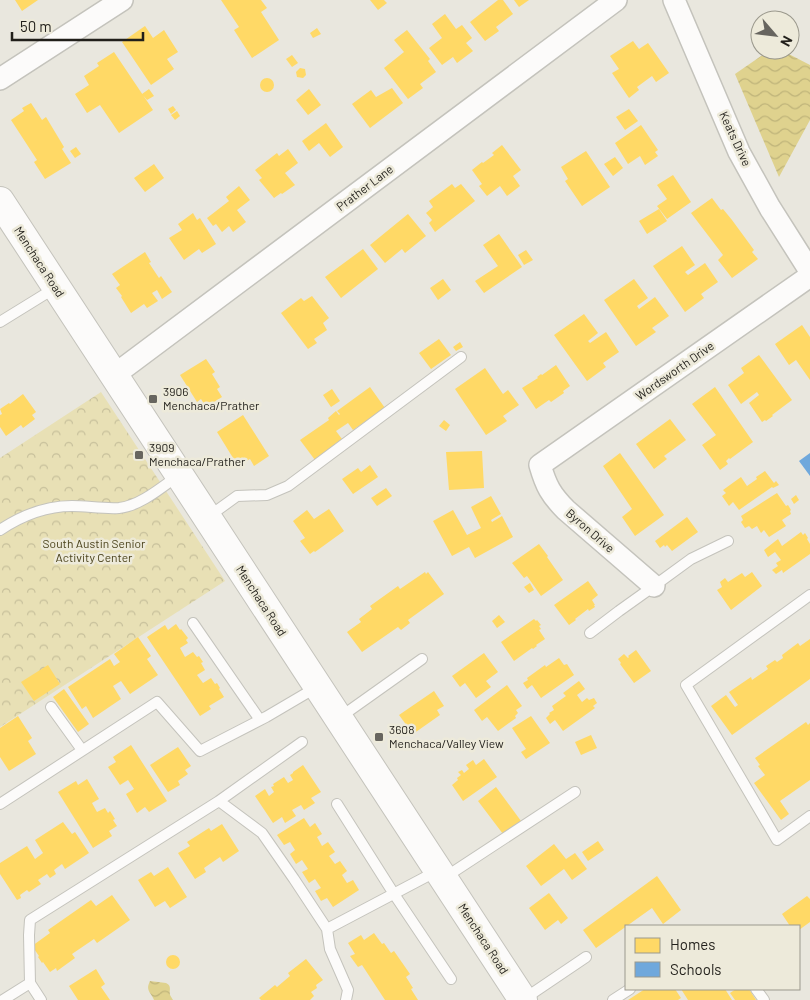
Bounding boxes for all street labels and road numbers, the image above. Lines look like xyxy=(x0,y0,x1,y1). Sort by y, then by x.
street label: Keats Drive xyxy=(717,109,755,168)
street label: Prather Lane xyxy=(333,161,395,213)
street label: Menchaca Road xyxy=(12,223,68,299)
street label: Wordsworth Drive xyxy=(633,338,716,402)
street label: Byron Drive xyxy=(564,505,618,555)
street label: Menchaca Road xyxy=(234,562,290,638)
street label: Menchaca Road xyxy=(456,900,512,976)

